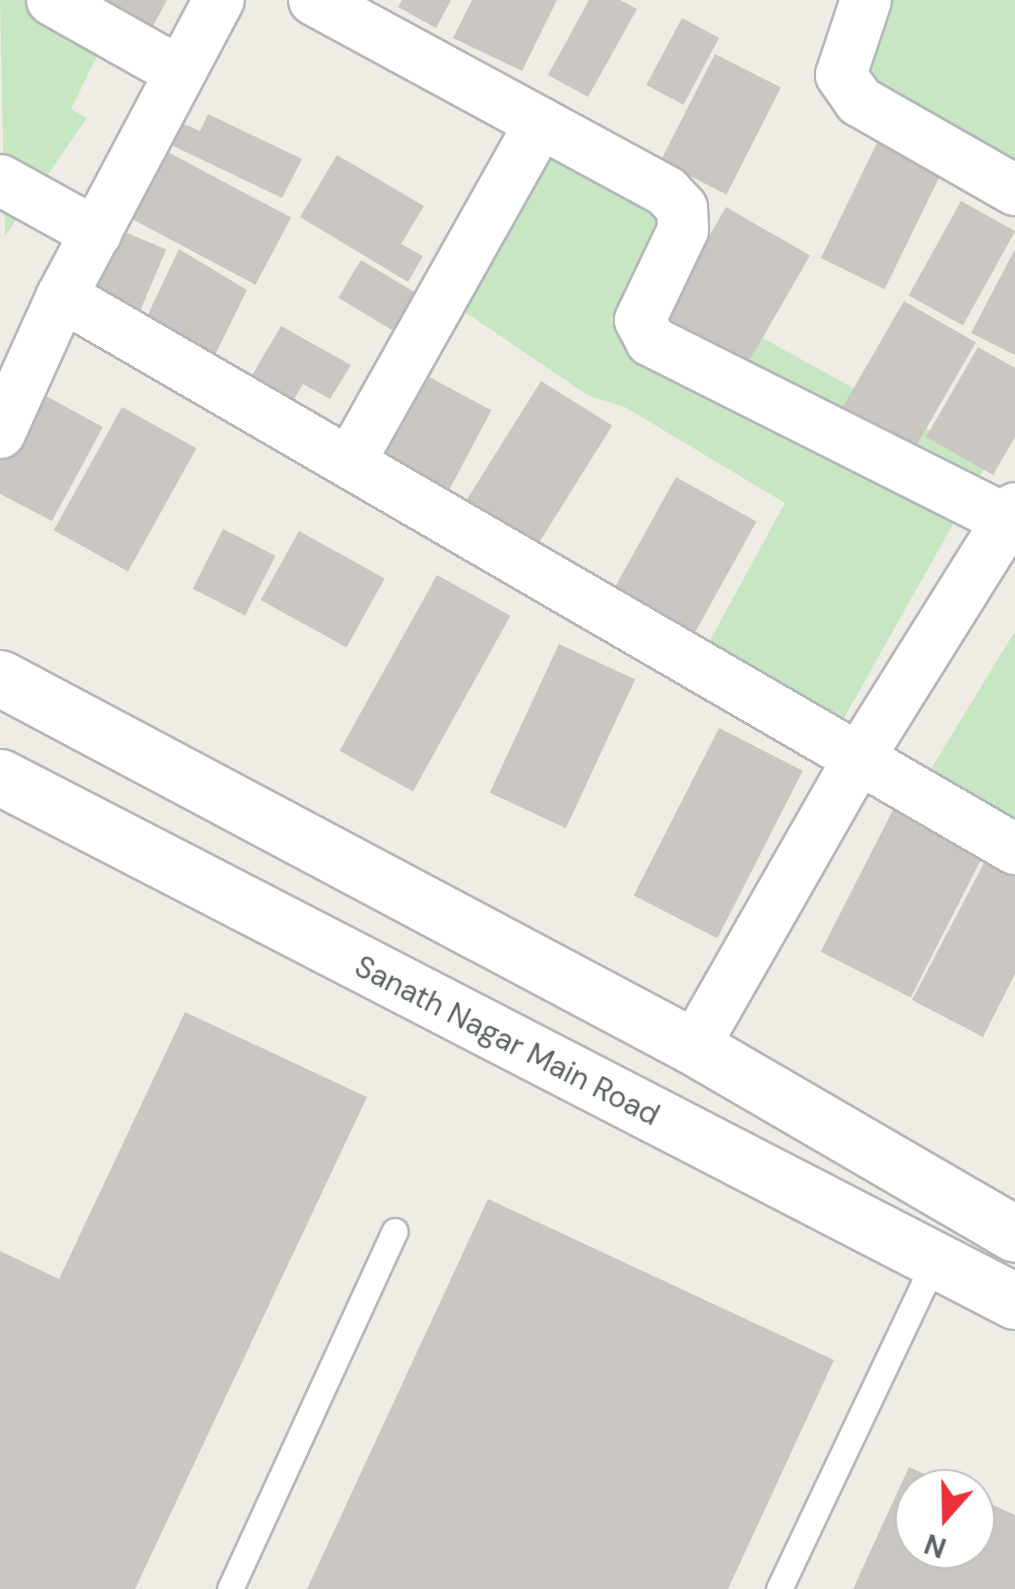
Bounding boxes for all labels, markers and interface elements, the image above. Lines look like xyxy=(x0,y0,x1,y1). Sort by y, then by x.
street label: Sanath Nagar Main Road xyxy=(349,949,665,1133)
north arrow xyxy=(895,1469,995,1569)
text: N xyxy=(919,1525,951,1567)

